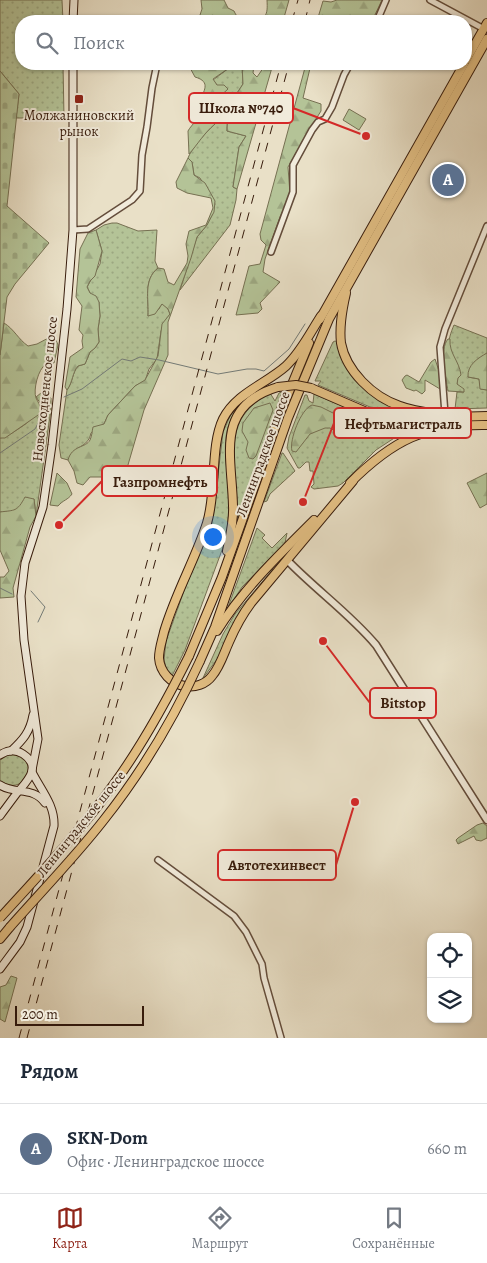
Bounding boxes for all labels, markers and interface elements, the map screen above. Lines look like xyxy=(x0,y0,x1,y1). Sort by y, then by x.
search box xyxy=(15,15,472,70)
icon: search xyxy=(33,29,61,57)
text: Поиск xyxy=(73,30,125,56)
marker: Молжаниновский рынок xyxy=(73,93,85,105)
callout: Школа №740 xyxy=(189,93,293,123)
text: Школа №740 xyxy=(199,98,284,118)
place label: Молжаниновский рынок xyxy=(24,106,134,141)
pin: A xyxy=(432,161,464,199)
street label: Новосходненское шоссе xyxy=(28,315,62,463)
street label: Ленинградское шоссе xyxy=(231,389,295,519)
callout: Нефтьмагистраль xyxy=(334,408,471,438)
text: Нефтьмагистраль xyxy=(345,414,462,434)
callout: Газпромнефть xyxy=(102,466,217,496)
text: Газпромнефть xyxy=(113,472,207,492)
your location xyxy=(200,524,226,550)
callout: Bitstop xyxy=(370,688,436,718)
text: Bitstop xyxy=(380,693,426,713)
street label: Ленинградское шоссе xyxy=(32,767,130,881)
callout: Автотехинвест xyxy=(218,850,336,880)
text: Автотехинвест xyxy=(227,855,326,875)
map controls xyxy=(427,933,472,1023)
button: locate xyxy=(427,933,472,978)
button: layers xyxy=(427,978,472,1023)
scale bar xyxy=(15,1003,144,1026)
text: 200 m xyxy=(22,1005,58,1024)
text: Рядом xyxy=(20,1057,78,1085)
text: SKN-Dom xyxy=(67,1125,148,1151)
text: A xyxy=(31,1138,41,1160)
text: 660 m xyxy=(427,1138,467,1160)
text: Офис · Ленинградское шоссе xyxy=(67,1151,265,1173)
tab: Карта xyxy=(52,1204,87,1253)
tab: Маршрут xyxy=(192,1204,248,1253)
tab: Сохранённые xyxy=(352,1204,435,1253)

